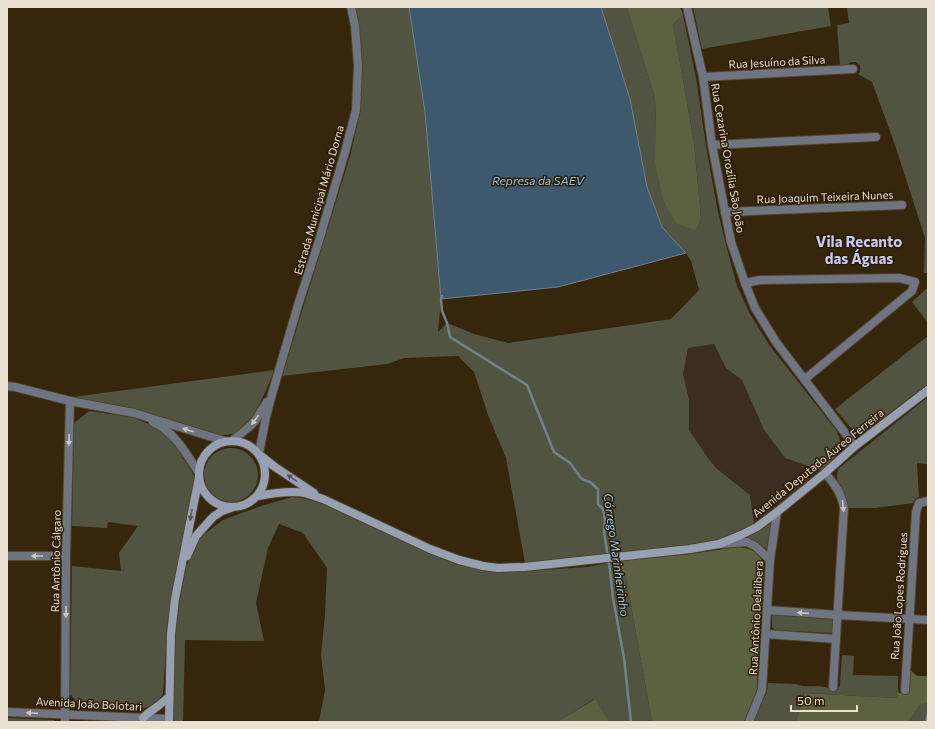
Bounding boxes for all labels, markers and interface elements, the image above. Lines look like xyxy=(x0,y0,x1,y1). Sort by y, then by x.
street label: Rua Jesuíno da Silva xyxy=(728,52,826,72)
street label: Rua Cezarina Orozília São João xyxy=(708,82,748,234)
street label: Estrada Municipal Mário Dorna xyxy=(291,124,346,276)
water label: Represa da SAEV xyxy=(492,173,586,187)
street label: Rua Joaquim Teixeira Nunes xyxy=(756,188,894,206)
district label: Vila Recanto das Águas xyxy=(816,232,902,267)
street label: Avenida Deputado Áureo Ferreira xyxy=(749,405,886,520)
one-way arrow xyxy=(251,414,259,425)
one-way arrow xyxy=(181,427,193,433)
one-way arrow xyxy=(66,434,72,447)
one-way arrow xyxy=(287,474,297,482)
water label: Córrego Marinheirinho xyxy=(601,492,633,617)
one-way arrow xyxy=(840,500,846,512)
street label: Rua Antônio Cálgaro xyxy=(48,509,63,612)
one-way arrow xyxy=(188,509,194,521)
street label: Rua João Lopes Rodrigues xyxy=(888,532,910,660)
one-way arrow xyxy=(30,553,43,559)
street label: Rua Antônio Delalibera xyxy=(746,560,765,675)
one-way arrow xyxy=(63,606,69,619)
one-way arrow xyxy=(797,609,809,616)
scale bar xyxy=(791,687,857,713)
text: 50 m xyxy=(797,693,825,707)
street label: Avenida João Bolotari xyxy=(36,694,143,714)
one-way arrow xyxy=(26,709,38,716)

